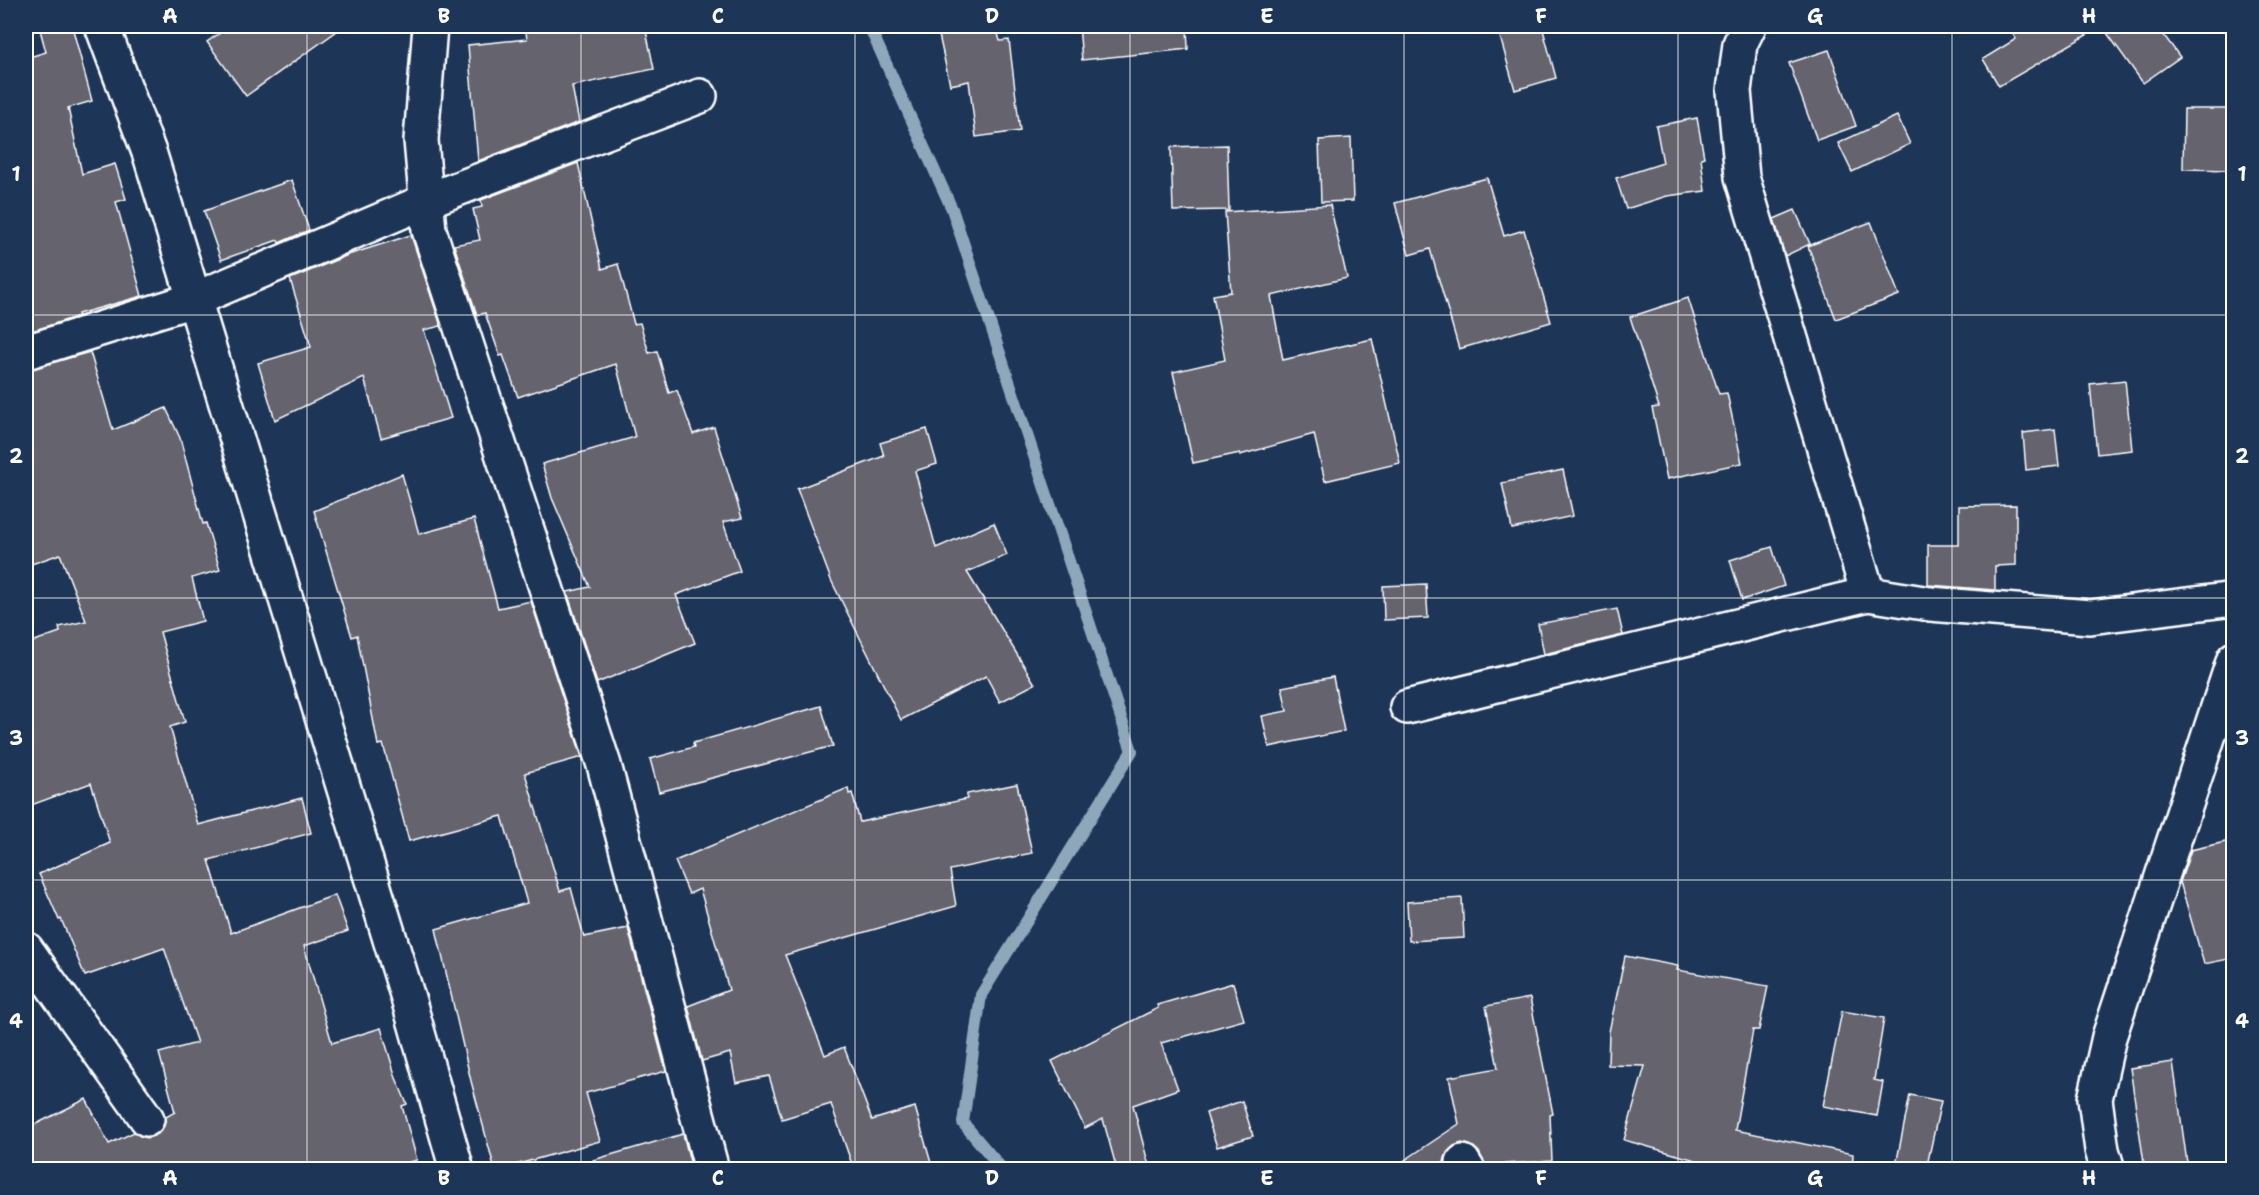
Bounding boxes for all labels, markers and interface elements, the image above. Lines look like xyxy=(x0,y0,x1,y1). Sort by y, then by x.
text: A xyxy=(162,3,178,29)
text: B xyxy=(438,3,450,29)
text: C xyxy=(712,3,724,29)
text: D xyxy=(985,3,999,29)
text: E xyxy=(1260,3,1274,29)
text: F xyxy=(1535,3,1547,29)
text: G xyxy=(1807,3,1823,29)
text: H xyxy=(2082,3,2096,29)
text: 1 xyxy=(11,161,21,187)
text: 1 xyxy=(2237,161,2247,187)
text: 2 xyxy=(9,443,23,469)
text: 2 xyxy=(2235,443,2249,469)
text: 3 xyxy=(9,725,23,751)
text: 3 xyxy=(2235,725,2249,751)
text: 4 xyxy=(9,1008,23,1034)
text: 4 xyxy=(2235,1008,2249,1034)
text: A xyxy=(162,1165,178,1191)
text: B xyxy=(438,1165,450,1191)
text: C xyxy=(712,1165,724,1191)
text: D xyxy=(985,1165,999,1191)
text: E xyxy=(1260,1165,1274,1191)
text: F xyxy=(1535,1165,1547,1191)
text: G xyxy=(1807,1165,1823,1191)
text: H xyxy=(2082,1165,2096,1191)

